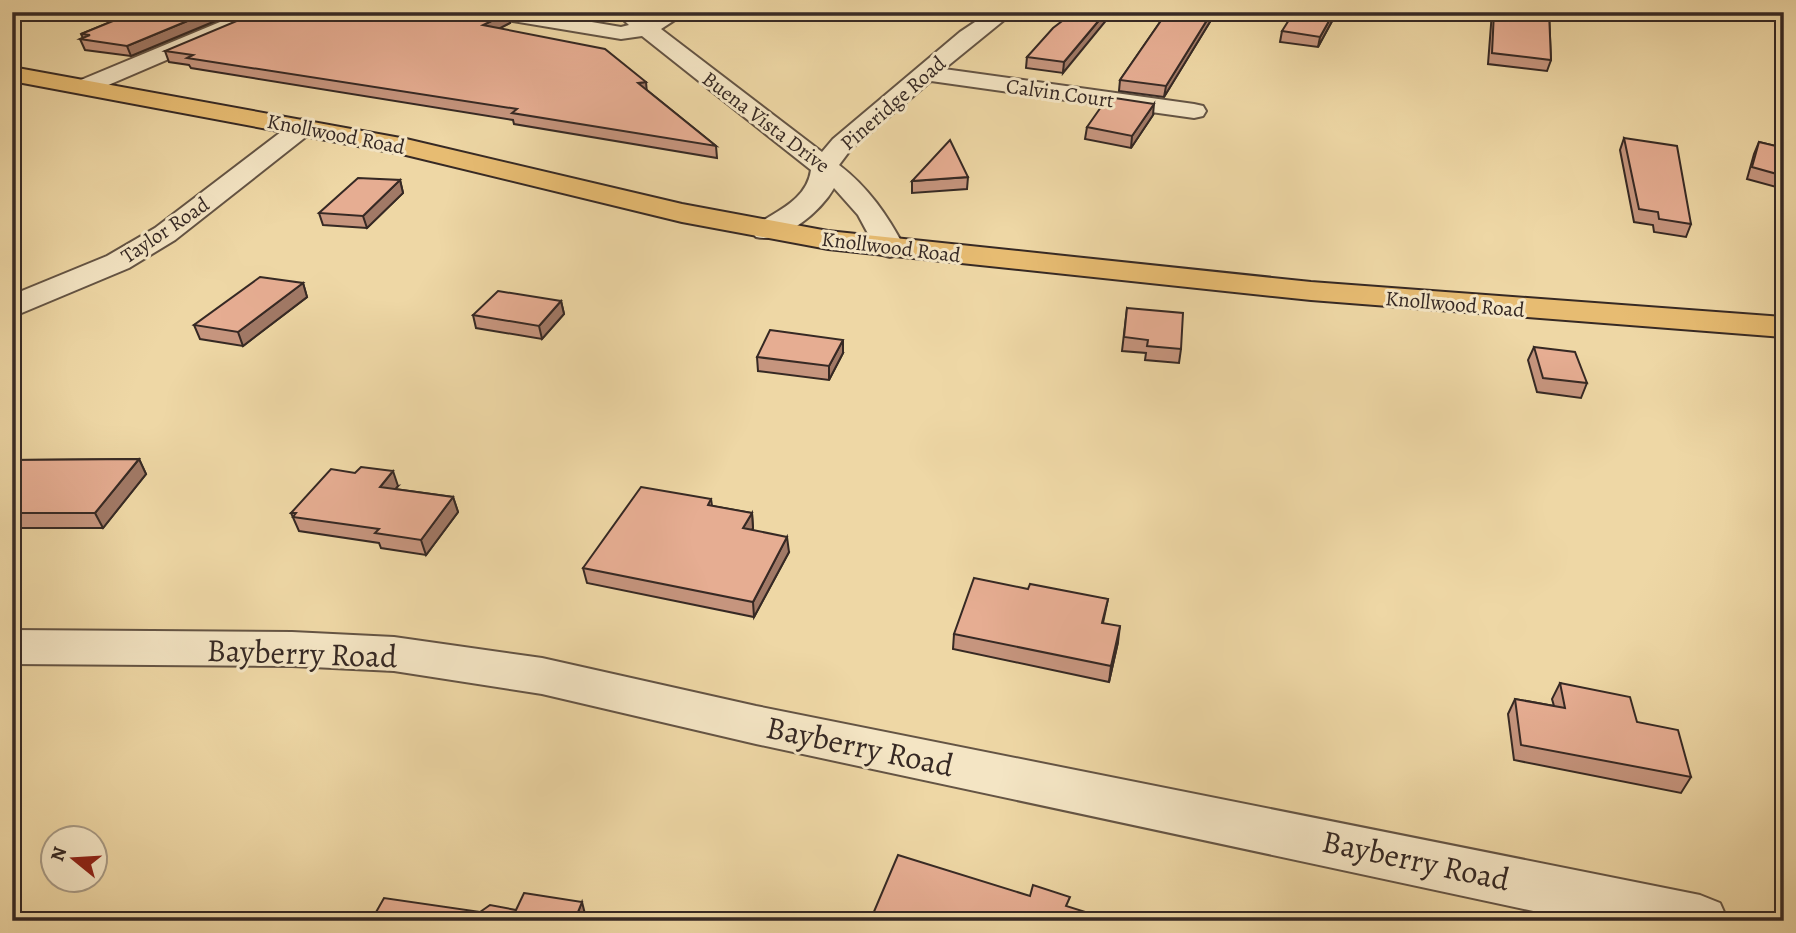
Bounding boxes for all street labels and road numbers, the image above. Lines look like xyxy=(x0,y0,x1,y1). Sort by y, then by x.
street label: Pineridge Road xyxy=(834,49,952,157)
street label: Buena Vista Drive xyxy=(696,65,836,179)
street label: Calvin Court xyxy=(1004,72,1116,114)
street label: Knollwood Road xyxy=(265,107,408,161)
street label: Taylor Road xyxy=(115,190,215,270)
street label: Knollwood Road xyxy=(820,225,963,270)
street label: Knollwood Road xyxy=(1384,284,1527,324)
street label: Bayberry Road xyxy=(206,628,399,678)
street label: Bayberry Road xyxy=(762,705,959,787)
street label: Bayberry Road xyxy=(1318,819,1515,901)

